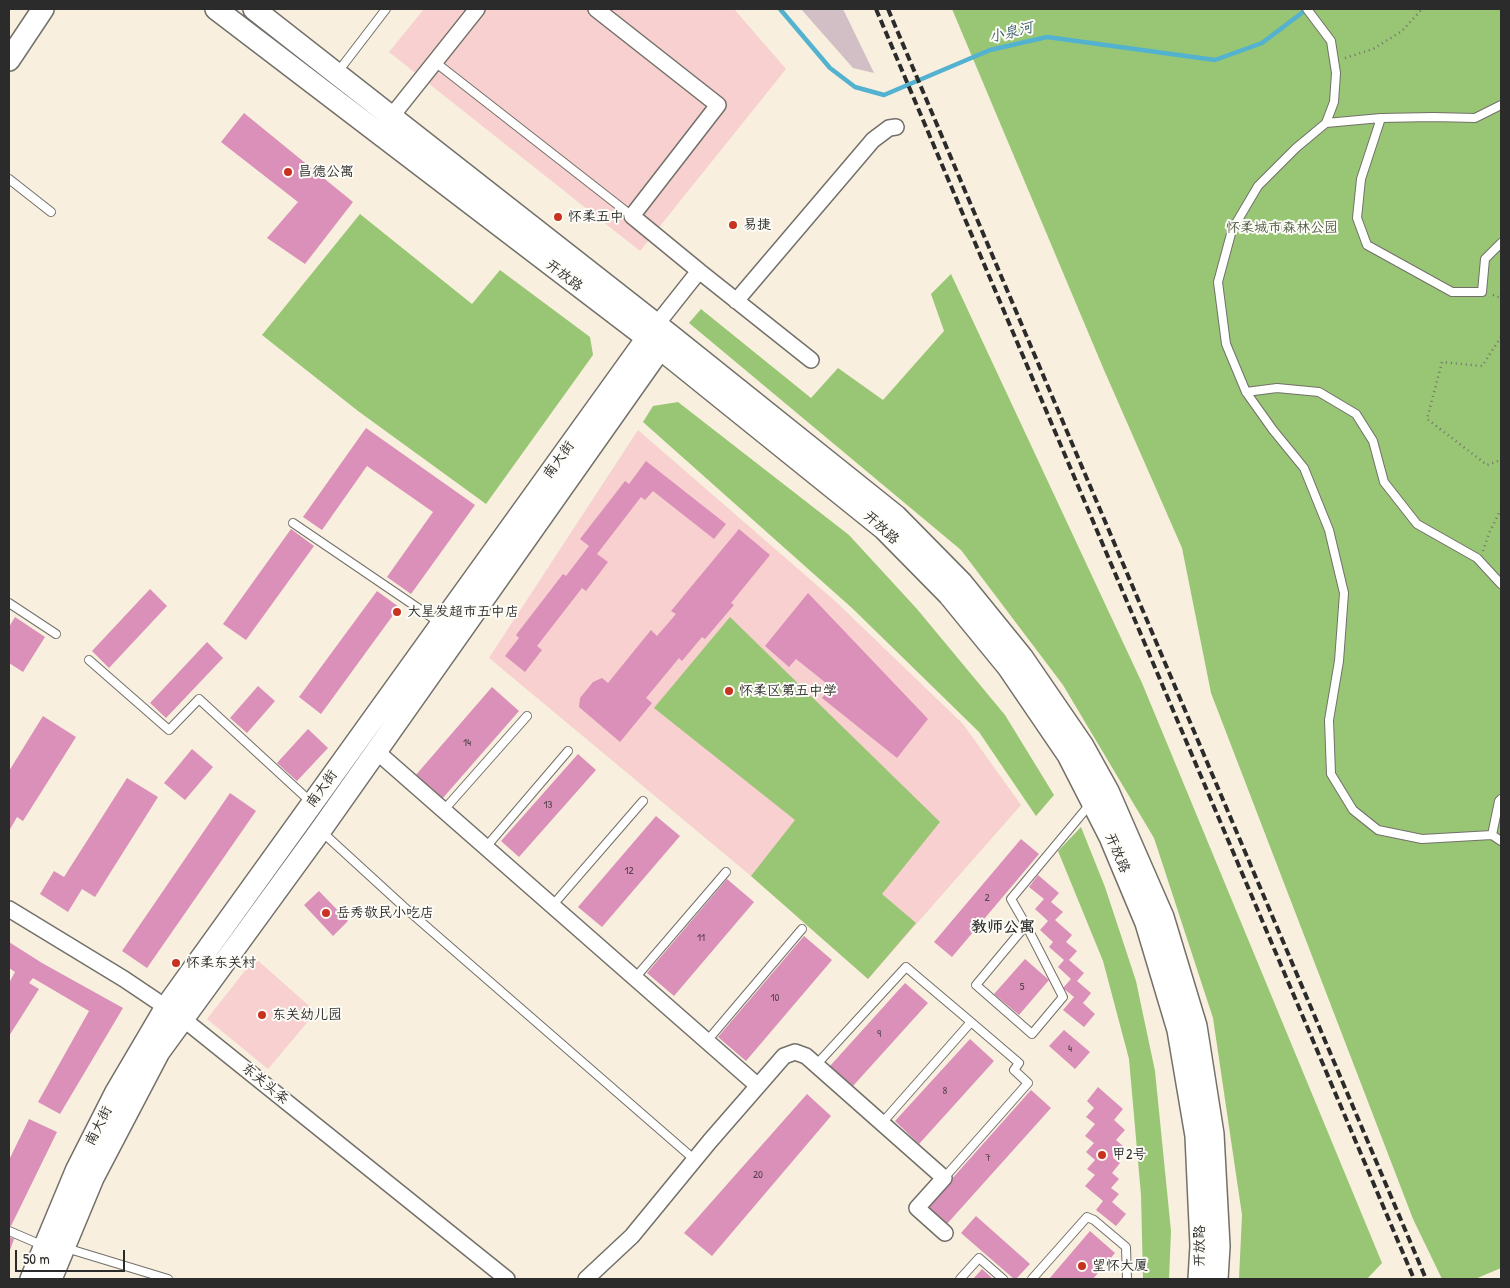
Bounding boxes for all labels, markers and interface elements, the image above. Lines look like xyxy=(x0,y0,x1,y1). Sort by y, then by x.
water label: 小泉河 xyxy=(987,19,1035,47)
place label: 昌德公寓 xyxy=(298,164,354,180)
marker: 昌德公寓 xyxy=(282,166,294,178)
place label: 怀柔五中 xyxy=(568,209,624,225)
marker: 怀柔五中 xyxy=(552,211,564,223)
place label: 易捷 xyxy=(743,217,771,233)
marker: 易捷 xyxy=(727,219,739,231)
park label: 怀柔城市森林公园 xyxy=(1226,220,1338,236)
street label: 开放路 xyxy=(542,257,586,295)
street label: 南大街 xyxy=(540,438,578,482)
street label: 开放路 xyxy=(860,508,902,548)
place label: 大星发超市五中店 xyxy=(407,604,519,620)
marker: 大星发超市五中店 xyxy=(391,606,403,618)
place label: 怀柔区第五中学 xyxy=(739,683,837,699)
marker: 怀柔区第五中学 xyxy=(723,685,735,697)
house number: 14 xyxy=(463,736,471,750)
street label: 南大街 xyxy=(303,767,341,811)
house number: 13 xyxy=(544,798,552,812)
street label: 开放路 xyxy=(1101,830,1133,876)
house number: 12 xyxy=(624,864,634,878)
house number: 2 xyxy=(984,891,990,905)
place label: 岳秀敬民小吃店 xyxy=(336,905,434,921)
marker: 岳秀敬民小吃店 xyxy=(320,907,332,919)
district label: 教师公寓 xyxy=(971,918,1035,938)
house number: 11 xyxy=(697,931,705,945)
place label: 怀柔东关村 xyxy=(186,955,256,971)
marker: 怀柔东关村 xyxy=(170,957,182,969)
house number: 5 xyxy=(1020,980,1024,994)
house number: 10 xyxy=(771,991,779,1005)
place label: 东关幼儿园 xyxy=(272,1007,342,1023)
marker: 东关幼儿园 xyxy=(256,1009,268,1021)
house number: 9 xyxy=(877,1027,881,1041)
house number: 4 xyxy=(1068,1042,1072,1056)
street label: 东关头条 xyxy=(238,1060,292,1108)
house number: 8 xyxy=(943,1084,947,1098)
street label: 南大街 xyxy=(82,1103,116,1149)
place label: 甲2号 xyxy=(1112,1147,1147,1163)
marker: 甲2号 xyxy=(1096,1149,1108,1161)
house number: 7 xyxy=(985,1151,991,1165)
house number: 20 xyxy=(753,1168,763,1182)
street label: 开放路 xyxy=(1192,1225,1208,1267)
scale bar xyxy=(18,1240,128,1272)
text: 50 m xyxy=(23,1248,50,1269)
place label: 望怀大厦 xyxy=(1092,1258,1148,1274)
marker: 望怀大厦 xyxy=(1076,1260,1088,1272)

